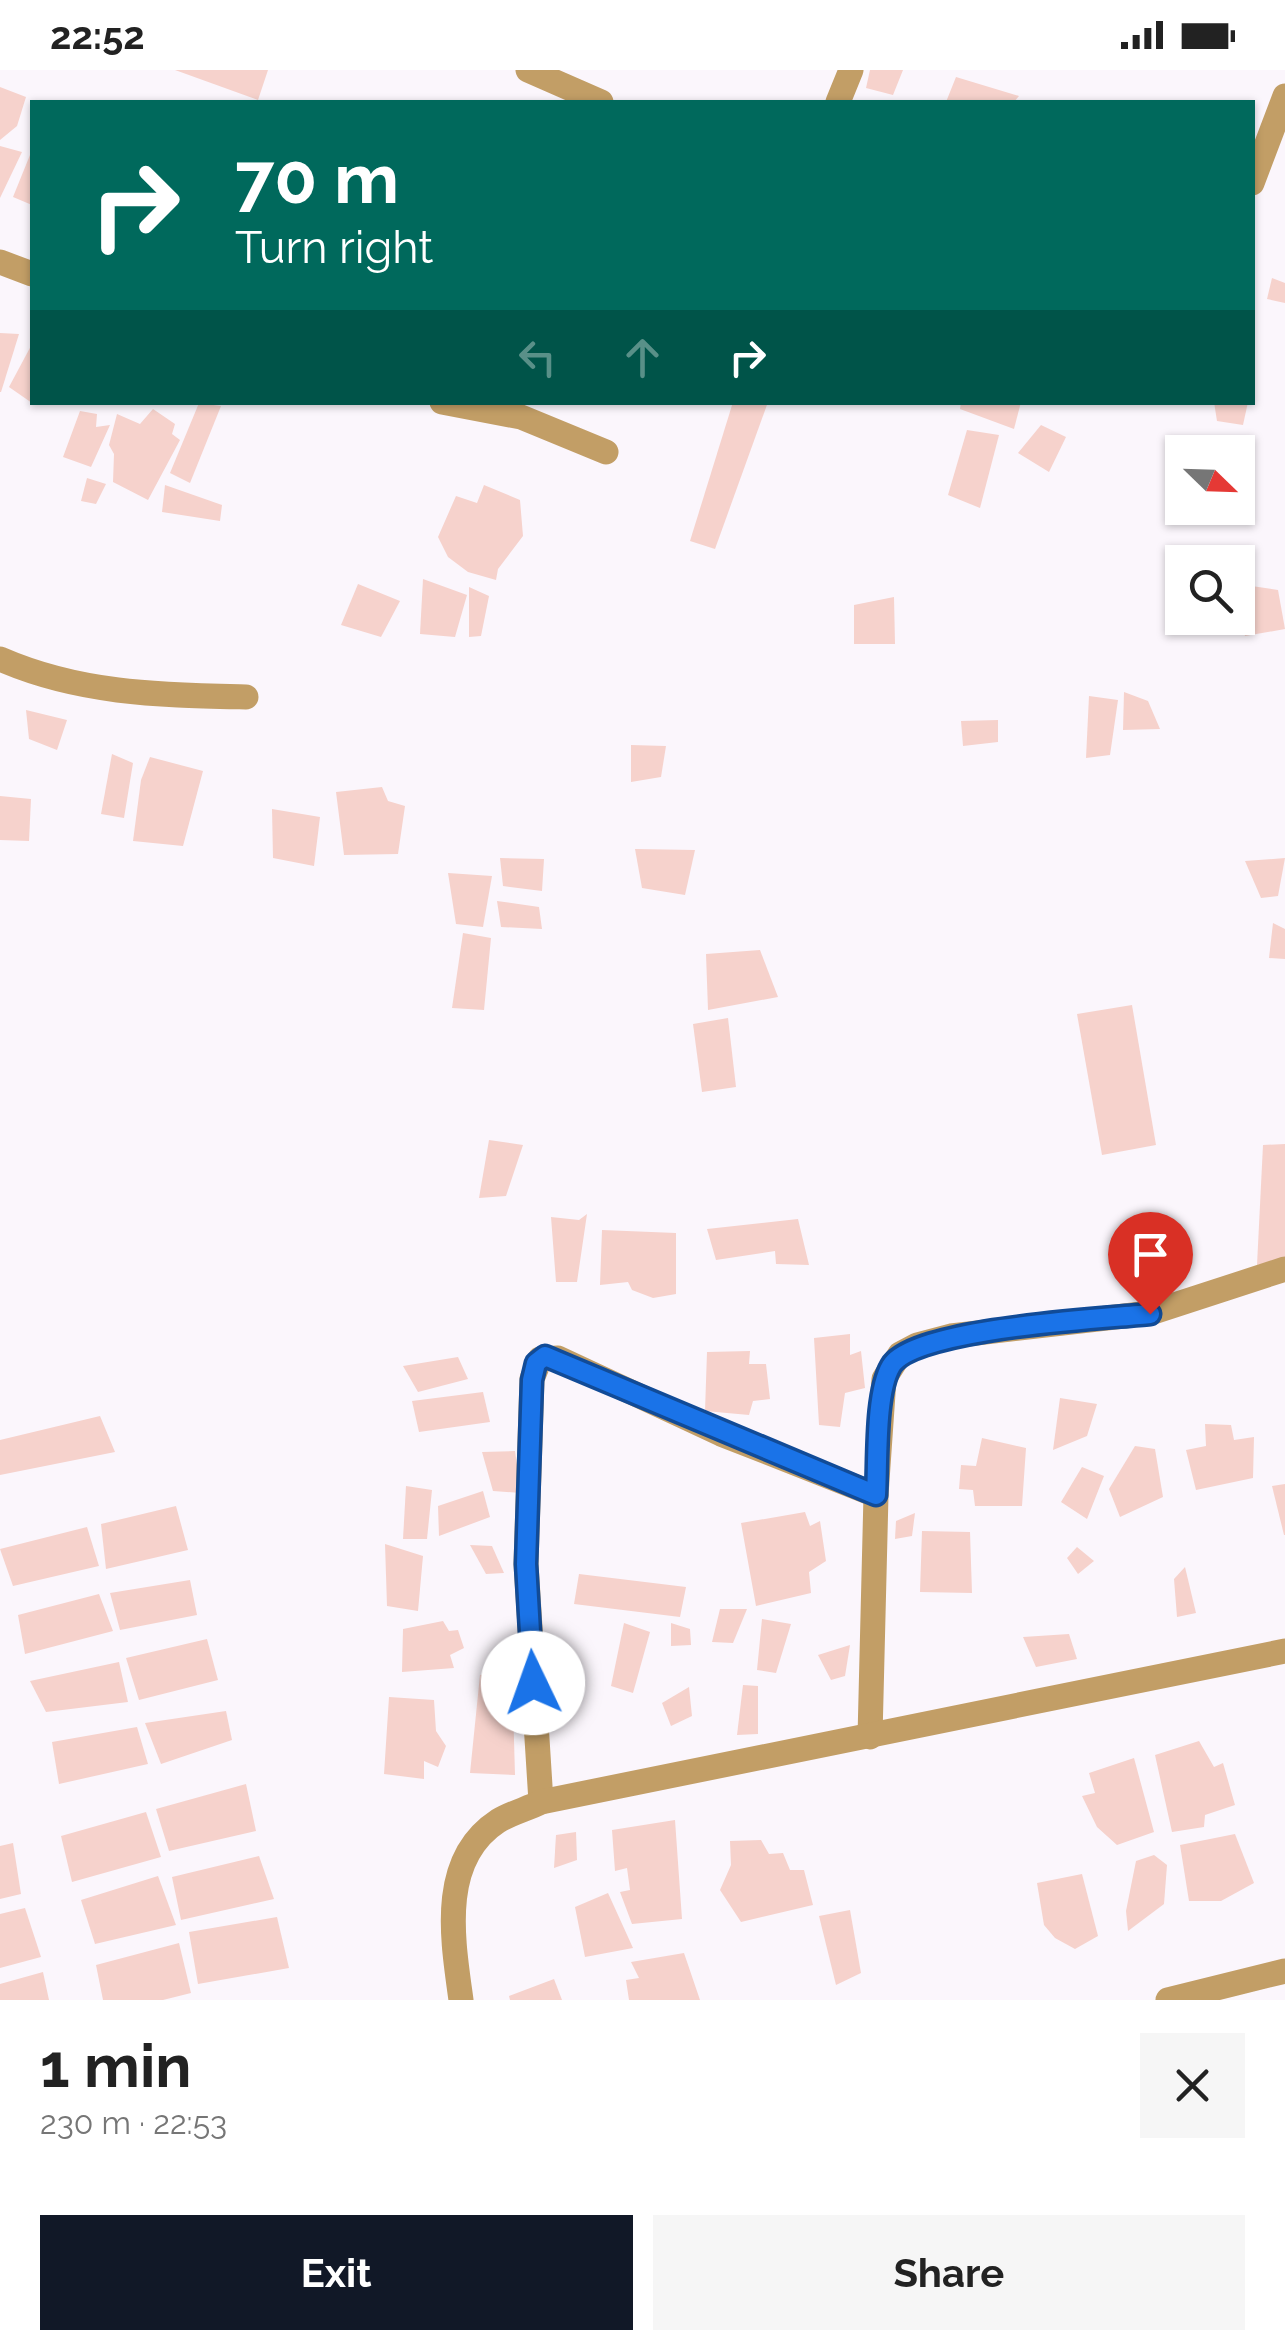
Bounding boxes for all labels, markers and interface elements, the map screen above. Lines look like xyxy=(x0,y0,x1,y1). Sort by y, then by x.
text: 22:52 xyxy=(50,13,145,58)
text: 70 m xyxy=(235,137,399,219)
icon: right xyxy=(70,140,200,270)
text: Turn right xyxy=(235,221,433,274)
icon: left xyxy=(510,330,565,385)
icon: ahead xyxy=(615,330,670,385)
icon: right xyxy=(720,330,775,385)
north arrow xyxy=(1165,435,1255,525)
map controls xyxy=(1165,435,1255,635)
button: search xyxy=(1165,545,1255,635)
pin xyxy=(1108,1212,1193,1315)
icon: arrive xyxy=(1123,1227,1178,1282)
position arrow xyxy=(481,1631,585,1735)
text: 1 min xyxy=(40,2031,191,2101)
button: close xyxy=(1140,2033,1245,2138)
text: 230 m · 22:53 xyxy=(40,2104,227,2141)
button: Exit xyxy=(40,2215,633,2330)
button: Share xyxy=(653,2215,1245,2330)

